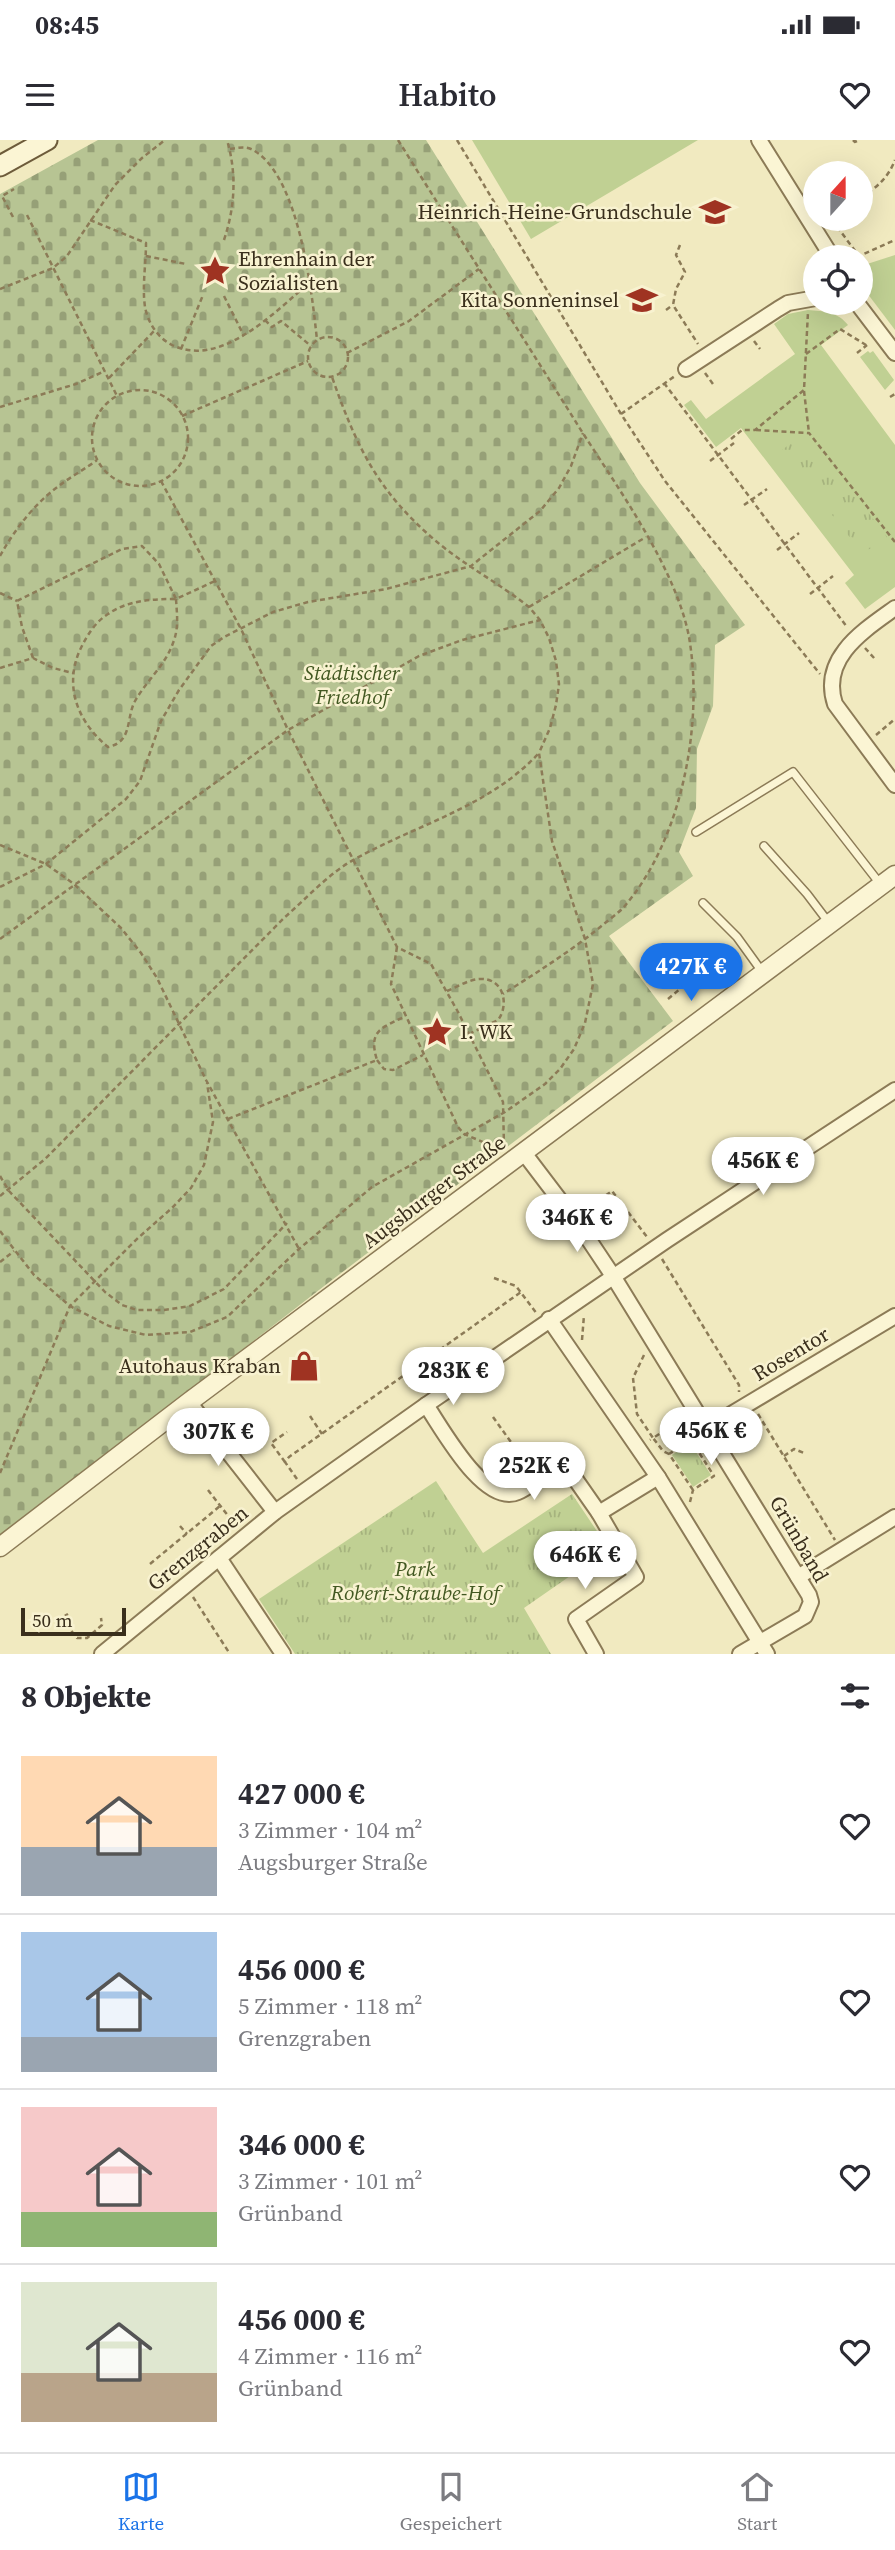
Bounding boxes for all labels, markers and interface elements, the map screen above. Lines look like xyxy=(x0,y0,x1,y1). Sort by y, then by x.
text: 08:45 xyxy=(35,7,99,43)
text: Habito xyxy=(398,73,497,117)
icon: menu xyxy=(21,76,59,114)
icon: heart xyxy=(836,76,874,114)
north arrow xyxy=(803,161,873,231)
map controls xyxy=(803,161,873,315)
school or university icon: Heinrich-Heine-Grundschule xyxy=(698,195,732,229)
place label: Heinrich-Heine-Grundschule xyxy=(417,197,692,226)
place label: Ehrenhain der Sozialisten xyxy=(238,244,374,297)
button: locate xyxy=(803,245,873,315)
place icon: Ehrenhain der Sozialisten xyxy=(198,254,232,288)
school or university icon: Kita Sonneninsel xyxy=(625,283,659,317)
place label: Kita Sonneninsel xyxy=(460,285,619,314)
park label: Städtischer Friedhof xyxy=(304,658,400,711)
pin: 427K € xyxy=(634,944,748,1003)
text: 427K € xyxy=(656,950,726,982)
place icon: I. WK xyxy=(420,1015,454,1049)
place label: I. WK xyxy=(460,1017,513,1046)
street label: Augsburger Straße xyxy=(356,1128,512,1255)
pin: 456K € xyxy=(706,1138,820,1197)
text: 456K € xyxy=(728,1144,798,1176)
pin: 346K € xyxy=(520,1194,634,1254)
text: 346K € xyxy=(542,1201,612,1233)
street label: Rosentor xyxy=(747,1319,835,1388)
pin: 283K € xyxy=(396,1348,510,1407)
shop icon: Autohaus Kraban xyxy=(287,1349,321,1383)
place label: Autohaus Kraban xyxy=(119,1351,281,1380)
text: 283K € xyxy=(418,1354,488,1386)
pin: 307K € xyxy=(161,1408,275,1468)
pin: 456K € xyxy=(654,1408,768,1467)
text: 456K € xyxy=(676,1414,746,1446)
text: 307K € xyxy=(183,1415,253,1447)
pin: 252K € xyxy=(477,1442,591,1502)
text: 252K € xyxy=(499,1449,569,1481)
street label: Grünband xyxy=(763,1490,836,1587)
street label: Grenzgraben xyxy=(141,1498,254,1597)
pin: 646K € xyxy=(528,1532,642,1591)
text: 646K € xyxy=(550,1538,620,1570)
park label: Park Robert-Straube-Hof xyxy=(330,1554,503,1607)
scale bar xyxy=(21,1605,126,1637)
text: 50 m xyxy=(32,1607,73,1633)
text: 8 Objekte xyxy=(21,1676,151,1717)
icon: filters xyxy=(836,1677,874,1715)
text: 427 000 € xyxy=(238,1773,365,1814)
icon: home xyxy=(77,1784,161,1868)
icon: heart xyxy=(836,1807,874,1845)
text: 3 Zimmer · 104 m² xyxy=(238,1814,422,1846)
text: Augsburger Straße xyxy=(238,1846,428,1878)
text: 456 000 € xyxy=(238,1949,365,1990)
icon: home xyxy=(77,1960,161,2044)
icon: heart xyxy=(836,1983,874,2021)
text: 5 Zimmer · 118 m² xyxy=(238,1990,422,2022)
text: Grenzgraben xyxy=(238,2022,371,2054)
text: 346 000 € xyxy=(238,2124,365,2165)
icon: home xyxy=(77,2135,161,2219)
icon: heart xyxy=(836,2158,874,2196)
text: 3 Zimmer · 101 m² xyxy=(238,2165,422,2197)
text: Grünband xyxy=(238,2197,343,2229)
text: 456 000 € xyxy=(238,2299,365,2340)
icon: home xyxy=(77,2310,161,2394)
icon: heart xyxy=(836,2333,874,2371)
text: 4 Zimmer · 116 m² xyxy=(238,2340,422,2372)
text: Grünband xyxy=(238,2372,343,2404)
tab: Karte xyxy=(118,2468,164,2536)
tab: Gespeichert xyxy=(400,2468,502,2536)
tab: Start xyxy=(737,2468,777,2536)

